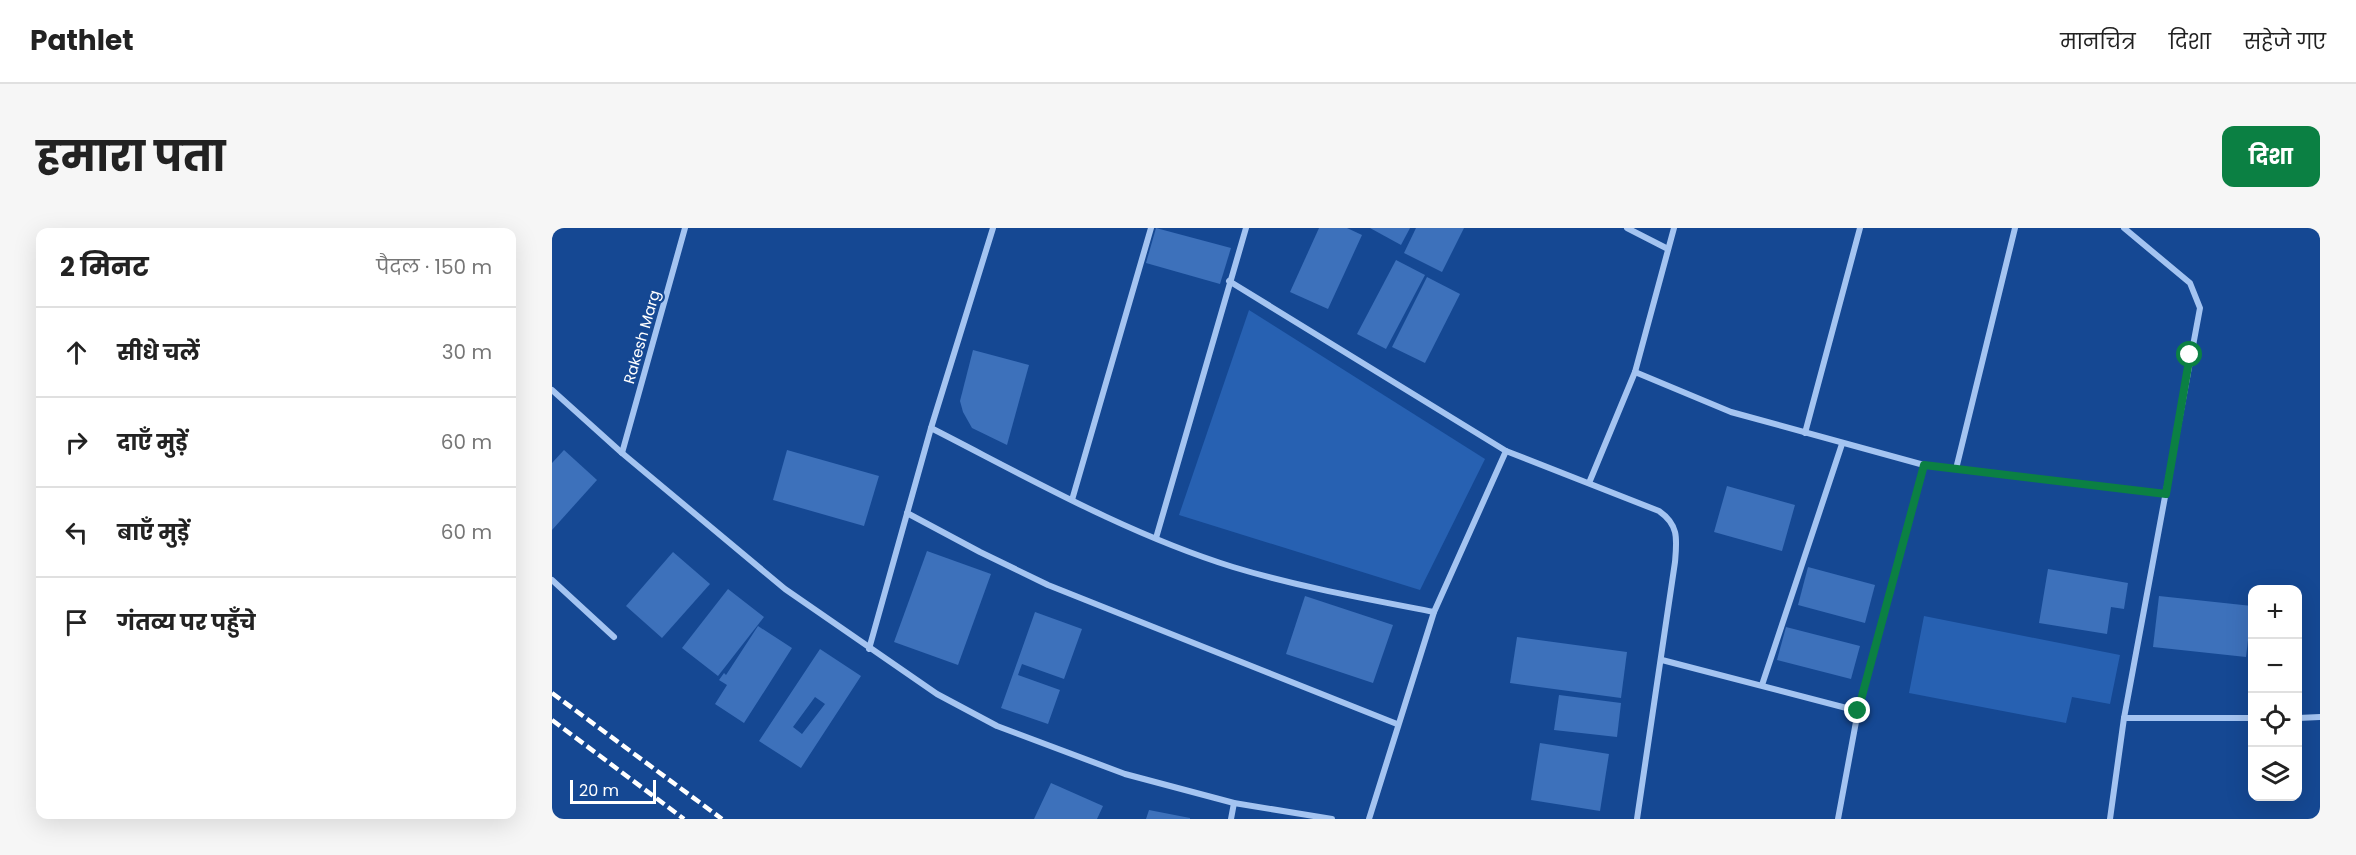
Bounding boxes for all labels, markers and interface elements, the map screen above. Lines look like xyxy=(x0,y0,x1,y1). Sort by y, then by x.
text: Pathlet xyxy=(30,21,134,60)
text: मानचित्र xyxy=(2060,27,2136,56)
text: दिशा xyxy=(2169,27,2211,56)
text: सहेजे गए xyxy=(2244,27,2326,56)
button: दिशा xyxy=(2222,126,2320,187)
text: हमारा पता xyxy=(36,127,226,186)
text: 2 मिनट xyxy=(60,249,149,285)
text: पैदल · 150 m xyxy=(376,253,492,281)
street label: Rakesh Marg xyxy=(618,288,665,386)
icon: ahead xyxy=(60,336,93,369)
text: सीधे चलें xyxy=(117,337,200,368)
text: 30 m xyxy=(442,338,492,366)
route start xyxy=(2176,341,2202,367)
icon: right xyxy=(60,426,93,459)
text: दाएँ मुड़ें xyxy=(117,427,188,458)
text: 60 m xyxy=(441,428,492,456)
icon: left xyxy=(60,516,93,549)
text: बाएँ मुड़ें xyxy=(117,517,189,548)
text: 60 m xyxy=(441,518,492,546)
map controls xyxy=(2248,585,2302,801)
button: + xyxy=(2248,585,2302,639)
icon: arrive xyxy=(60,606,93,639)
text: गंतव्य पर पहुँचे xyxy=(117,607,256,638)
button: − xyxy=(2248,639,2302,693)
button: locate xyxy=(2248,693,2302,747)
route end xyxy=(1844,697,1870,723)
button: layers xyxy=(2248,747,2302,801)
scale bar xyxy=(570,777,656,804)
text: 20 m xyxy=(579,779,619,802)

